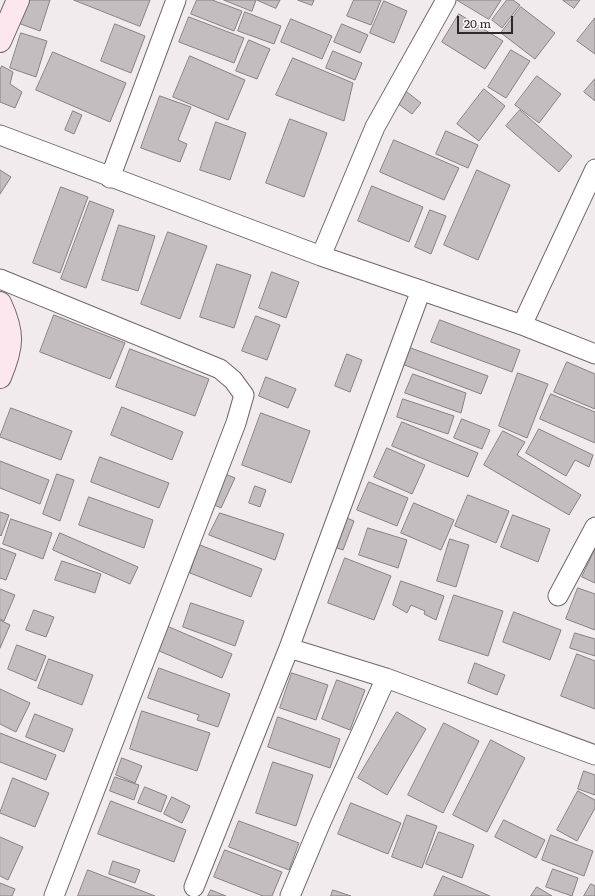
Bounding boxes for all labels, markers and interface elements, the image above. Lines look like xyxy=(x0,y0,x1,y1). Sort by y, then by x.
scale bar xyxy=(459,8,515,34)
text: 20 m xyxy=(464,14,491,32)

